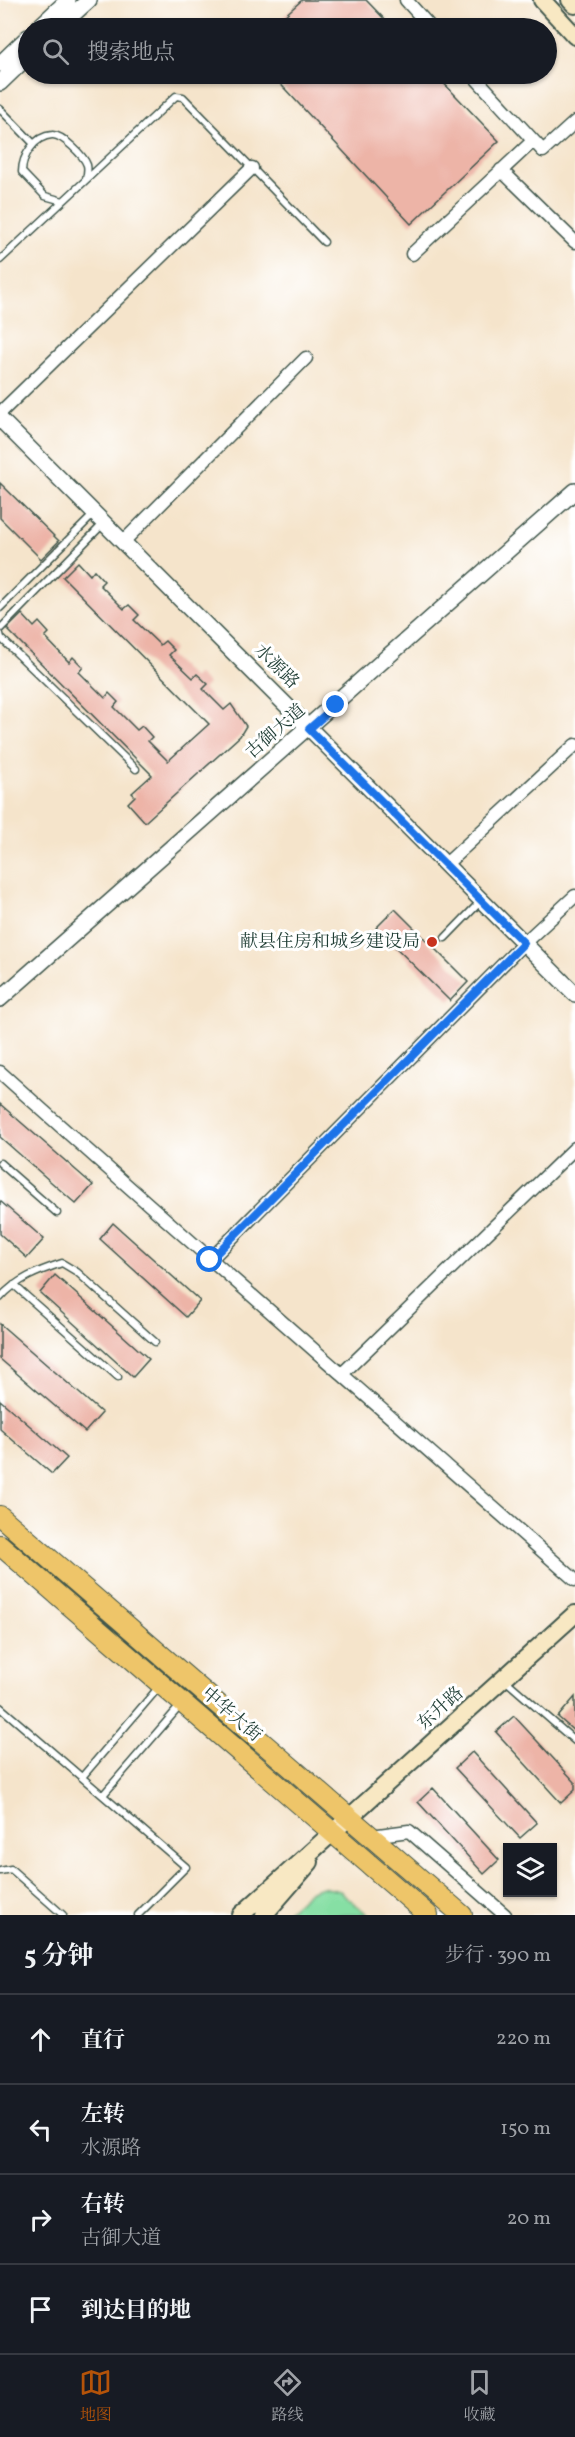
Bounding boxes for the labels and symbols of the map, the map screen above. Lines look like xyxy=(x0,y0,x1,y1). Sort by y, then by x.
street label: 水源路 xyxy=(248,639,304,695)
route end xyxy=(322,691,348,717)
street label: 古御大道 xyxy=(241,699,311,765)
place label: 献县住房和城乡建设局 xyxy=(240,930,420,955)
marker: 献县住房和城乡建设局 xyxy=(425,935,439,949)
route start xyxy=(196,1246,222,1272)
street label: 中华大街 xyxy=(196,1682,266,1748)
street label: 东升路 xyxy=(413,1682,469,1736)

